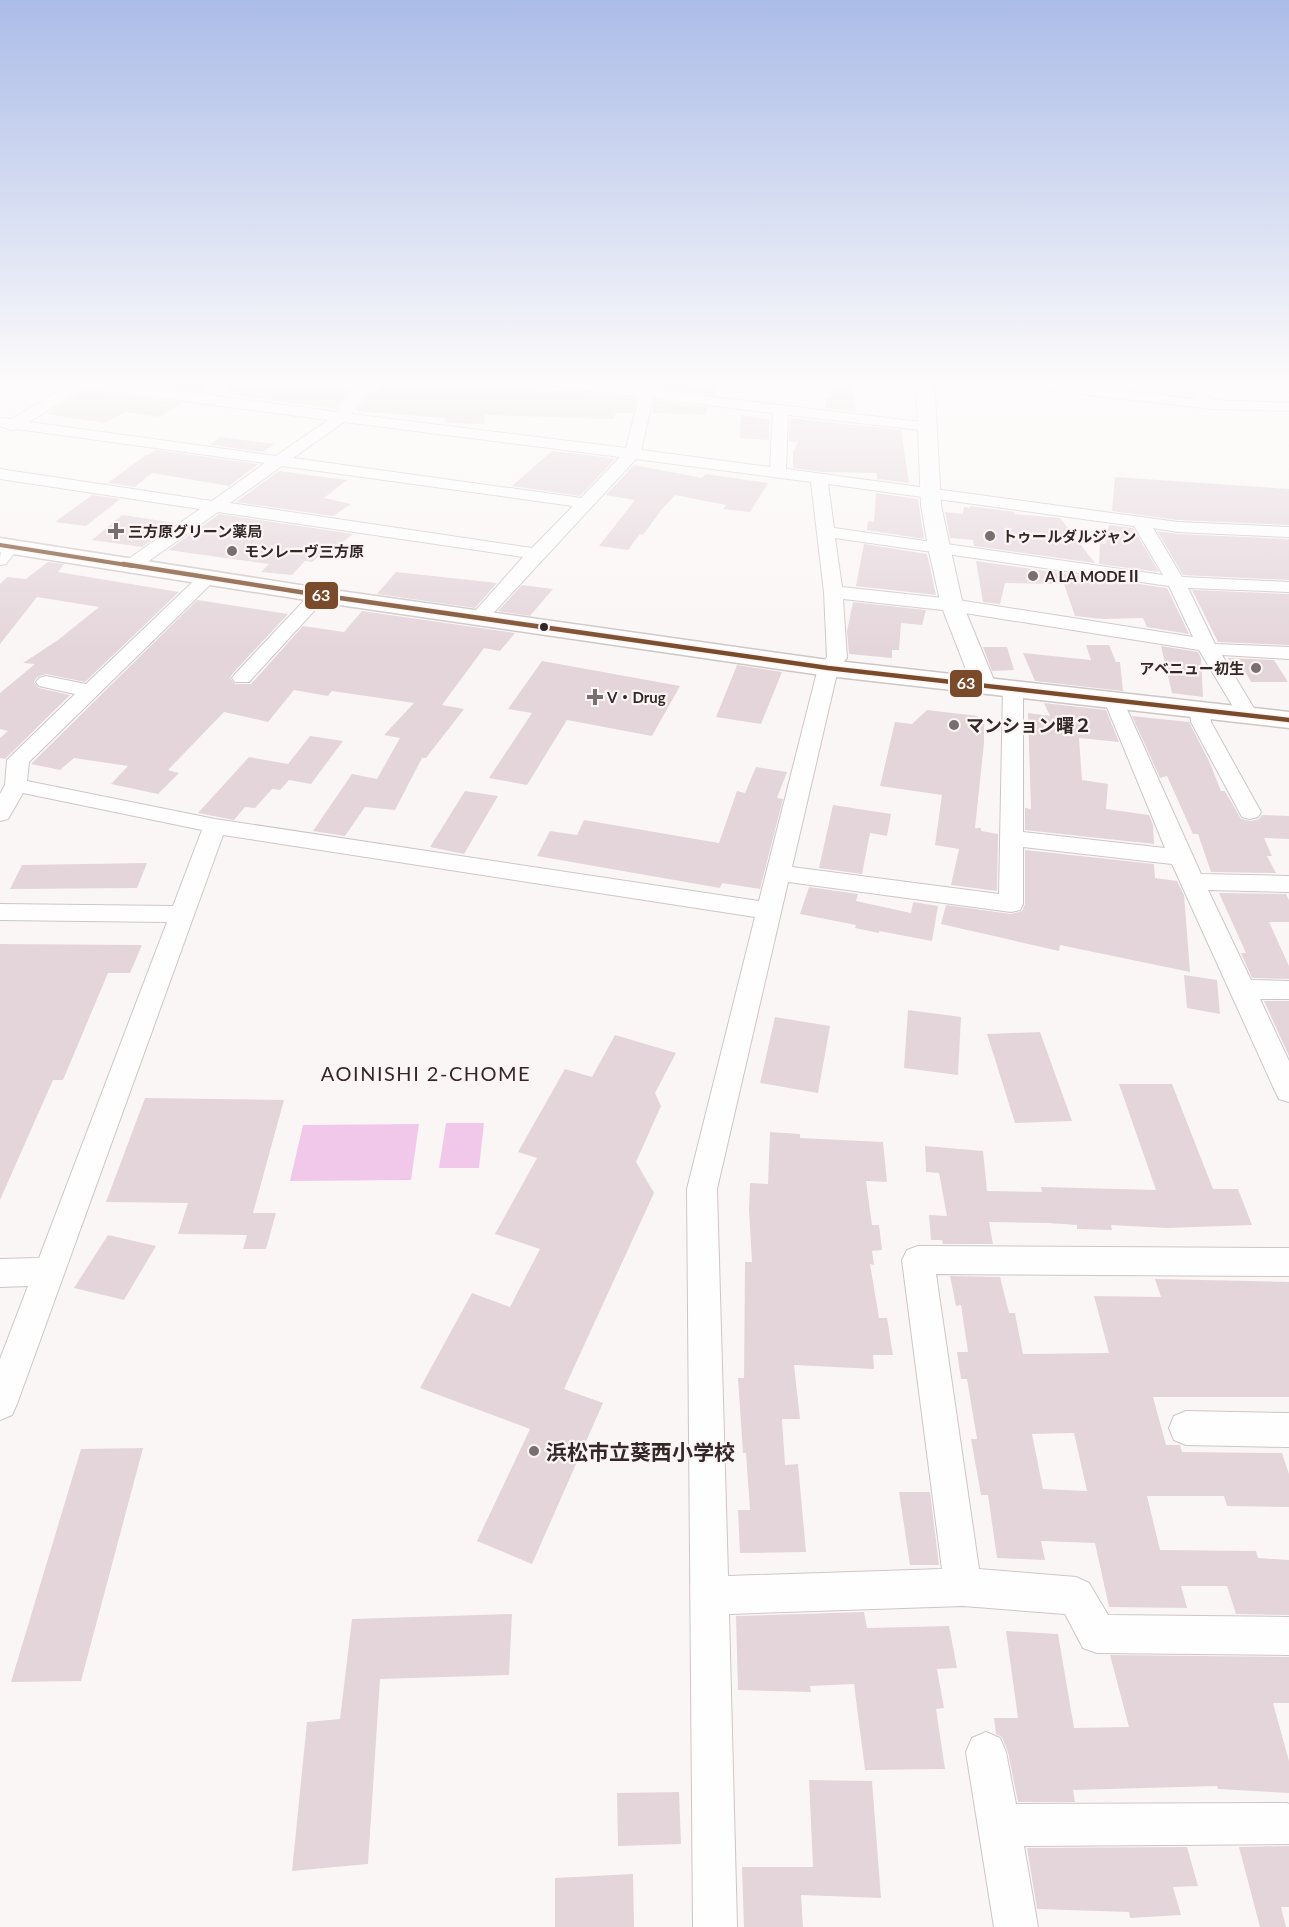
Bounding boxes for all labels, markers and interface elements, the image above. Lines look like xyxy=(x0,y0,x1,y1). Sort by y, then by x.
place label: 三方原グリーン薬局 xyxy=(128,522,262,540)
marker: 三方原グリーン薬局 xyxy=(109,524,123,538)
place label: トゥールダルジャン xyxy=(1002,527,1136,545)
marker: トゥールダルジャン xyxy=(983,529,997,543)
place label: モンレーヴ三方原 xyxy=(244,542,364,560)
marker: モンレーヴ三方原 xyxy=(225,544,239,558)
place label: A LA MODEⅡ xyxy=(1044,567,1141,585)
marker: A LA MODEⅡ xyxy=(1026,569,1040,583)
line badge: 63 xyxy=(304,581,339,610)
text: 63 xyxy=(312,585,330,604)
unlabelled marker xyxy=(538,621,550,633)
place label: アベニュー初生 xyxy=(1139,659,1244,677)
marker: アベニュー初生 xyxy=(1249,661,1263,675)
line badge: 63 xyxy=(949,669,983,698)
text: 63 xyxy=(957,673,975,692)
place label: V・Drug xyxy=(606,688,666,706)
marker: V・Drug xyxy=(588,690,602,704)
place label: マンション曙２ xyxy=(966,714,1092,736)
marker: マンション曙２ xyxy=(947,718,961,732)
district label: AOINISHI 2-CHOME xyxy=(321,1061,531,1085)
place label: 浜松市立葵西小学校 xyxy=(546,1439,735,1464)
marker: 浜松市立葵西小学校 xyxy=(527,1444,541,1458)

